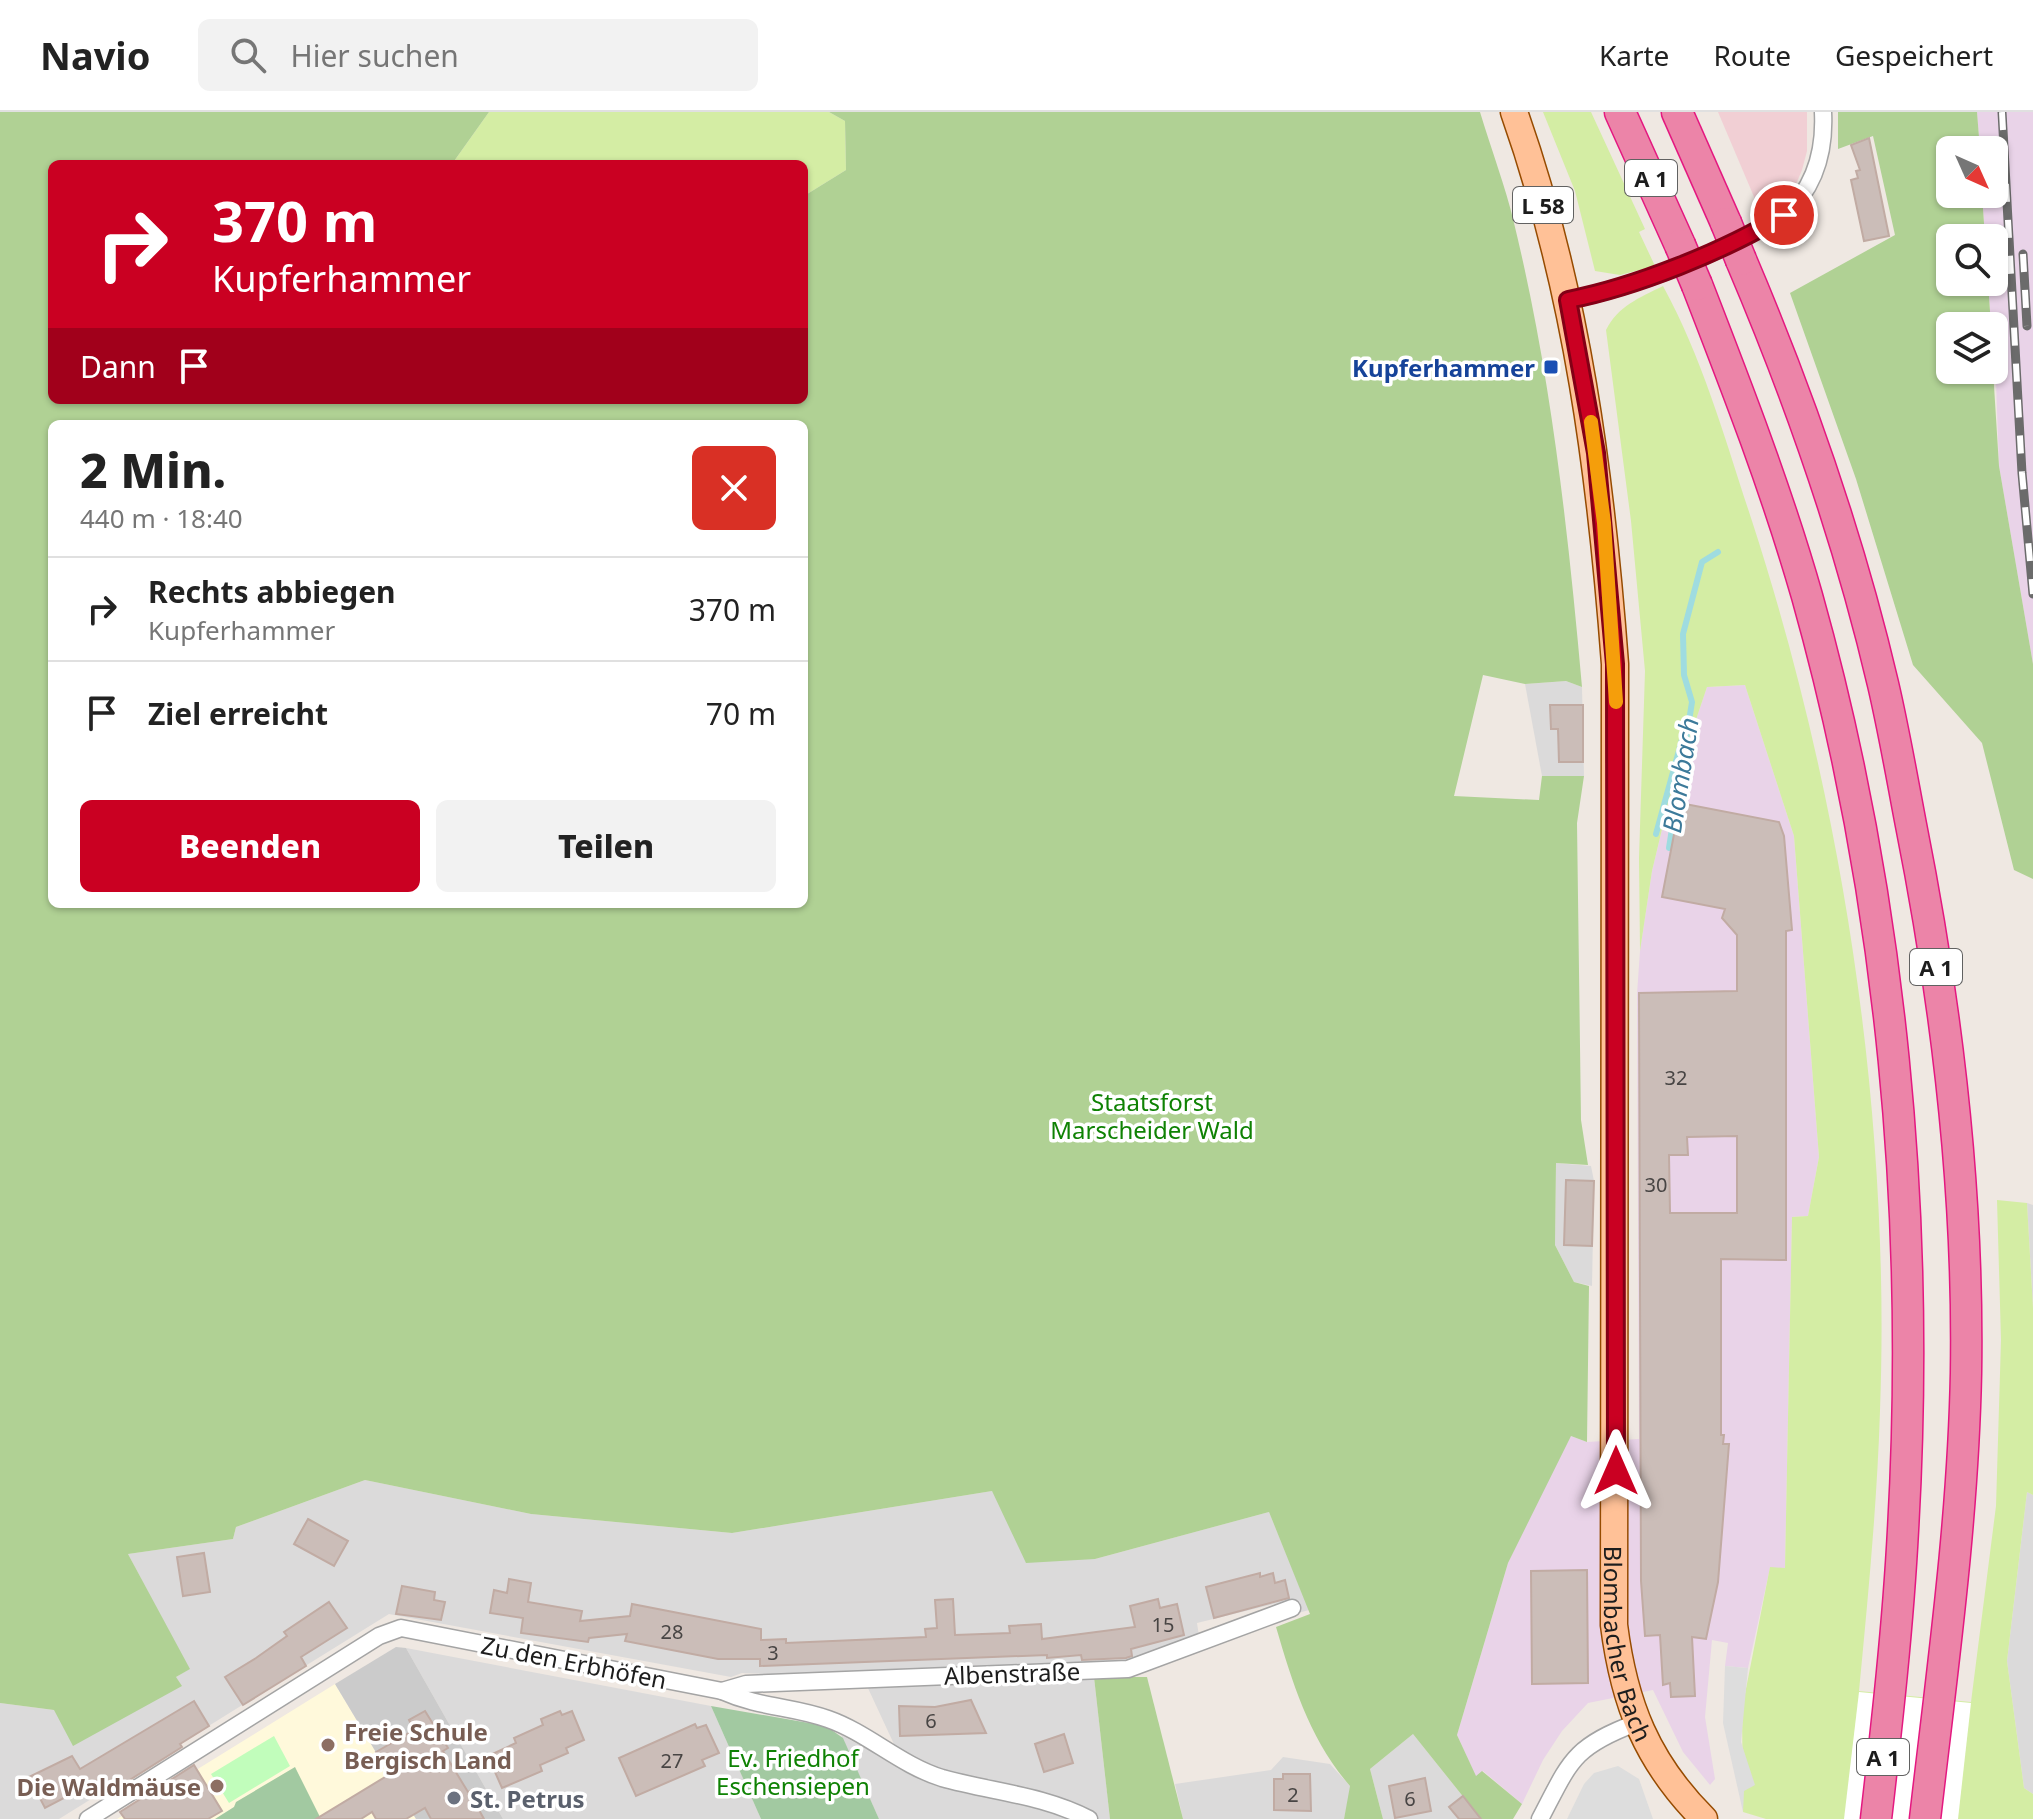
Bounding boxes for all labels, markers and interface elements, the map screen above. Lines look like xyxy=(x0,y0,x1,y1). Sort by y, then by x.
search box xyxy=(198,19,758,91)
text: Navio xyxy=(40,29,150,81)
icon: search xyxy=(226,33,270,77)
text: Hier suchen xyxy=(290,35,459,76)
text: Karte xyxy=(1599,36,1669,74)
text: Route xyxy=(1713,36,1791,74)
text: Gespeichert xyxy=(1835,36,1993,74)
north arrow xyxy=(1936,136,2008,208)
map controls xyxy=(1936,136,2008,384)
road number: A 1 xyxy=(1625,160,1677,196)
pin xyxy=(1750,181,1818,249)
text: 370 m xyxy=(212,182,377,258)
road number: L 58 xyxy=(1513,187,1573,223)
icon: right xyxy=(80,192,184,296)
icon: arrive xyxy=(1762,193,1806,237)
button: search xyxy=(1936,224,2008,296)
text: Kupferhammer xyxy=(212,254,471,303)
button: layers xyxy=(1936,312,2008,384)
icon: arrive xyxy=(172,344,216,388)
text: Dann xyxy=(80,346,156,387)
place label: Kupferhammer xyxy=(1352,351,1535,384)
marker: Kupferhammer xyxy=(1542,358,1560,376)
text: 2 Min. xyxy=(80,437,226,502)
button: close xyxy=(692,446,776,530)
text: 440 m · 18:40 xyxy=(80,500,243,536)
text: Rechts abbiegen xyxy=(148,571,396,612)
icon: right xyxy=(80,587,124,631)
text: 370 m xyxy=(689,589,776,630)
text: Kupferhammer xyxy=(148,612,335,648)
icon: arrive xyxy=(80,691,124,735)
text: Ziel erreicht xyxy=(148,693,328,734)
text: 70 m xyxy=(706,693,776,734)
water label: Blombach xyxy=(1653,715,1707,835)
button: Beenden xyxy=(80,800,420,892)
button: Teilen xyxy=(436,800,776,892)
road number: A 1 xyxy=(1910,949,1962,985)
house number: 32 xyxy=(1665,1064,1687,1091)
park label: Staatsforst Marscheider Wald xyxy=(1050,1085,1254,1146)
house number: 30 xyxy=(1645,1171,1667,1198)
position arrow xyxy=(1574,1429,1658,1513)
street label: Blombacher Bach xyxy=(1597,1546,1661,1747)
house number: 15 xyxy=(1152,1611,1174,1638)
house number: 28 xyxy=(661,1618,683,1645)
street label: Zu den Erbhöfen xyxy=(478,1628,670,1696)
house number: 3 xyxy=(767,1639,779,1666)
street label: Albenstraße xyxy=(943,1654,1081,1692)
house number: 6 xyxy=(925,1707,937,1734)
place label: Freie Schule Bergisch Land xyxy=(344,1715,512,1776)
marker: Freie Schule Bergisch Land xyxy=(319,1736,337,1754)
road number: A 1 xyxy=(1857,1739,1909,1775)
park label: Ev. Friedhof Eschensiepen xyxy=(716,1741,870,1802)
house number: 27 xyxy=(661,1747,683,1774)
place label: Die Waldmäuse xyxy=(17,1770,201,1803)
marker: Die Waldmäuse xyxy=(208,1777,226,1795)
house number: 2 xyxy=(1287,1781,1299,1808)
place label: St. Petrus xyxy=(470,1782,585,1815)
house number: 6 xyxy=(1404,1785,1416,1812)
marker: St. Petrus xyxy=(445,1789,463,1807)

